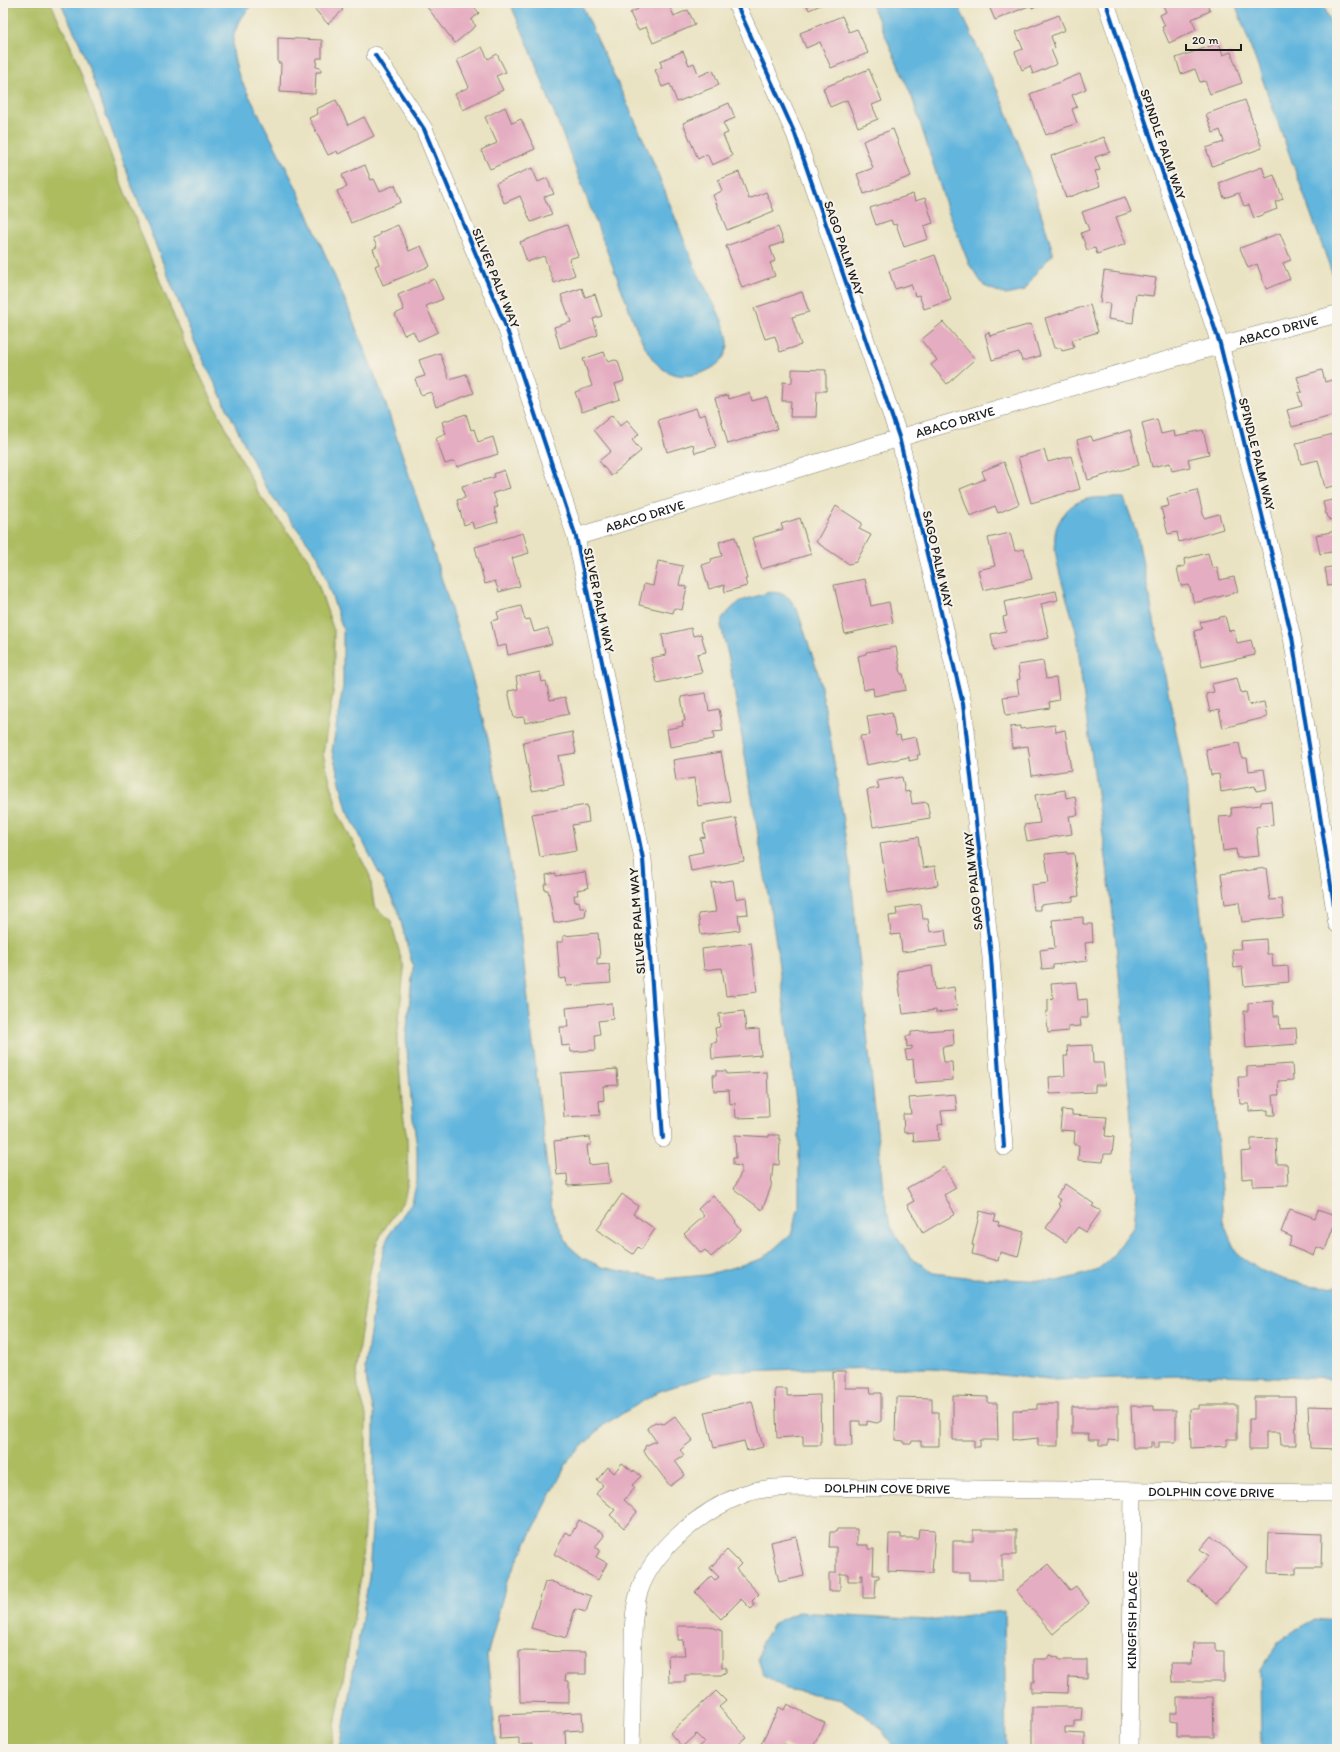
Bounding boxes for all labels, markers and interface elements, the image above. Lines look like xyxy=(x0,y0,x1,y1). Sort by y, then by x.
scale bar xyxy=(1186,26,1241,52)
text: 20 m xyxy=(1192,33,1219,47)
street label: SPINDLE PALM WAY xyxy=(1137,87,1189,202)
street label: SAGO PALM WAY xyxy=(821,199,867,298)
street label: SILVER PALM WAY xyxy=(469,226,523,331)
street label: ABACO DRIVE xyxy=(1236,312,1320,348)
street label: SPINDLE PALM WAY xyxy=(1236,396,1278,513)
street label: ABACO DRIVE xyxy=(913,403,996,440)
street label: ABACO DRIVE xyxy=(603,496,686,535)
street label: SAGO PALM WAY xyxy=(920,509,957,610)
street label: SILVER PALM WAY xyxy=(581,546,618,654)
street label: SAGO PALM WAY xyxy=(960,830,986,931)
street label: SILVER PALM WAY xyxy=(626,867,648,975)
street label: DOLPHIN COVE DRIVE xyxy=(824,1480,950,1496)
street label: DOLPHIN COVE DRIVE xyxy=(1148,1483,1274,1500)
street label: KINGFISH PLACE xyxy=(1123,1571,1140,1669)

